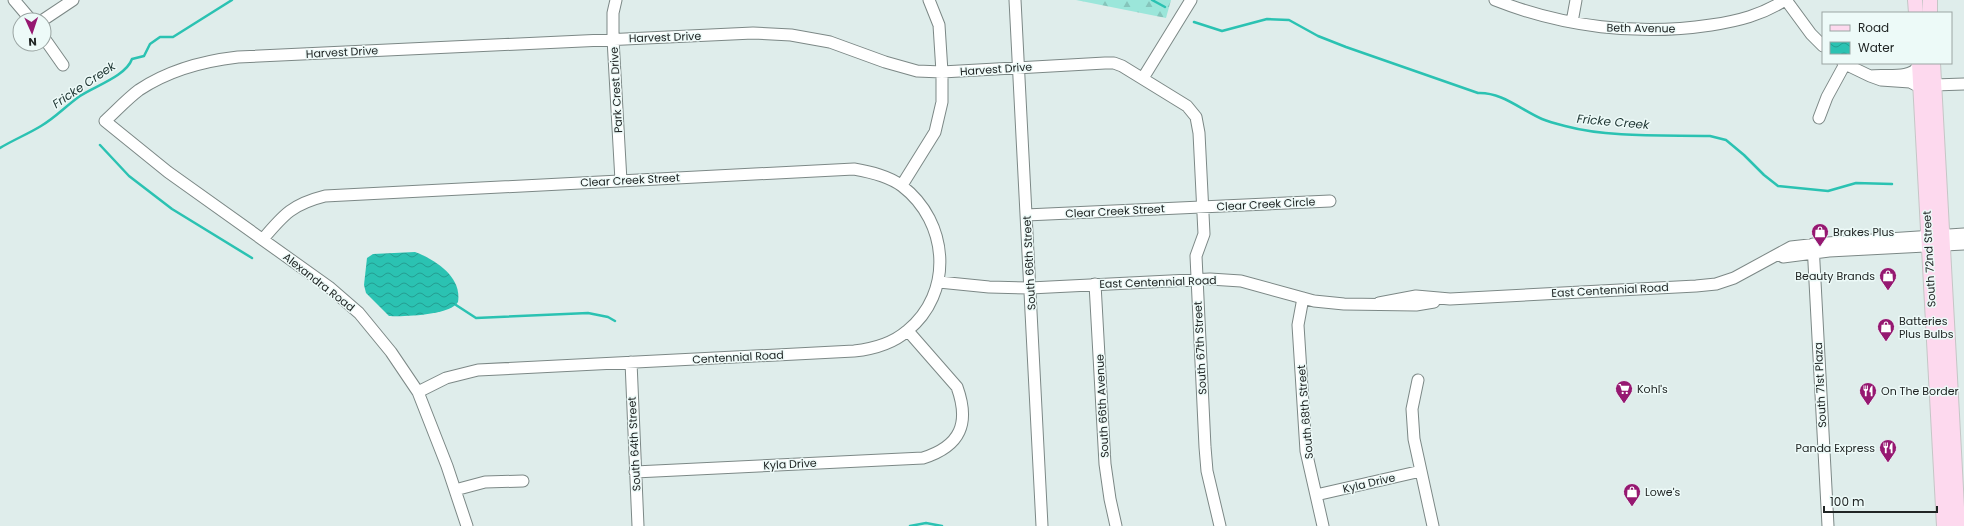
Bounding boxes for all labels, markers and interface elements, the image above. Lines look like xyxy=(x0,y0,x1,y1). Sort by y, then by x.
north arrow xyxy=(12,12,52,52)
legend xyxy=(1822,12,1952,64)
street label: Beth Avenue xyxy=(1606,19,1676,37)
text: Road xyxy=(1858,19,1889,36)
street label: Harvest Drive xyxy=(629,28,702,46)
text: N xyxy=(28,34,37,50)
text: Water xyxy=(1858,39,1895,56)
street label: Harvest Drive xyxy=(305,42,379,62)
street label: Park Crest Drive xyxy=(606,46,626,133)
water label: Fricke Creek xyxy=(49,57,119,112)
street label: Harvest Drive xyxy=(959,58,1033,80)
water label: Fricke Creek xyxy=(1576,110,1651,133)
street label: Clear Creek Street xyxy=(580,169,680,191)
street label: Clear Creek Circle xyxy=(1216,193,1316,215)
street label: Clear Creek Street xyxy=(1065,200,1165,222)
street label: South 72nd Street xyxy=(1918,210,1940,308)
street label: South 66th Street xyxy=(1019,215,1039,311)
shop icon: Brakes Plus xyxy=(1810,222,1830,247)
place label: Brakes Plus xyxy=(1833,224,1895,240)
street label: Alexandra Road xyxy=(280,249,358,315)
shop icon: Beauty Brands xyxy=(1878,266,1898,291)
place label: Beauty Brands xyxy=(1795,268,1875,284)
street label: East Centennial Road xyxy=(1099,272,1217,292)
street label: East Centennial Road xyxy=(1551,279,1669,301)
street label: South 67th Street xyxy=(1190,301,1210,395)
place label: Batteries Plus Bulbs xyxy=(1899,313,1954,342)
shop icon: Batteries Plus Bulbs xyxy=(1876,317,1896,342)
street label: South 71st Plaza xyxy=(1810,342,1830,428)
street label: Centennial Road xyxy=(692,347,784,367)
street label: South 66th Avenue xyxy=(1091,354,1113,458)
street label: South 68th Street xyxy=(1293,364,1317,460)
supermarket icon: Kohl's xyxy=(1614,379,1634,404)
place label: Kohl's xyxy=(1637,381,1668,397)
restaurant icon: On The Border xyxy=(1858,381,1878,406)
place label: On The Border xyxy=(1881,383,1959,399)
street label: South 64th Street xyxy=(624,396,644,492)
restaurant icon: Panda Express xyxy=(1878,438,1898,463)
place label: Panda Express xyxy=(1796,440,1875,456)
street label: Kyla Drive xyxy=(763,455,817,473)
street label: Kyla Drive xyxy=(1341,469,1397,497)
shop icon: Lowe's xyxy=(1622,482,1642,507)
place label: Lowe's xyxy=(1645,484,1680,500)
scale bar xyxy=(1824,488,1937,514)
text: 100 m xyxy=(1830,493,1864,510)

